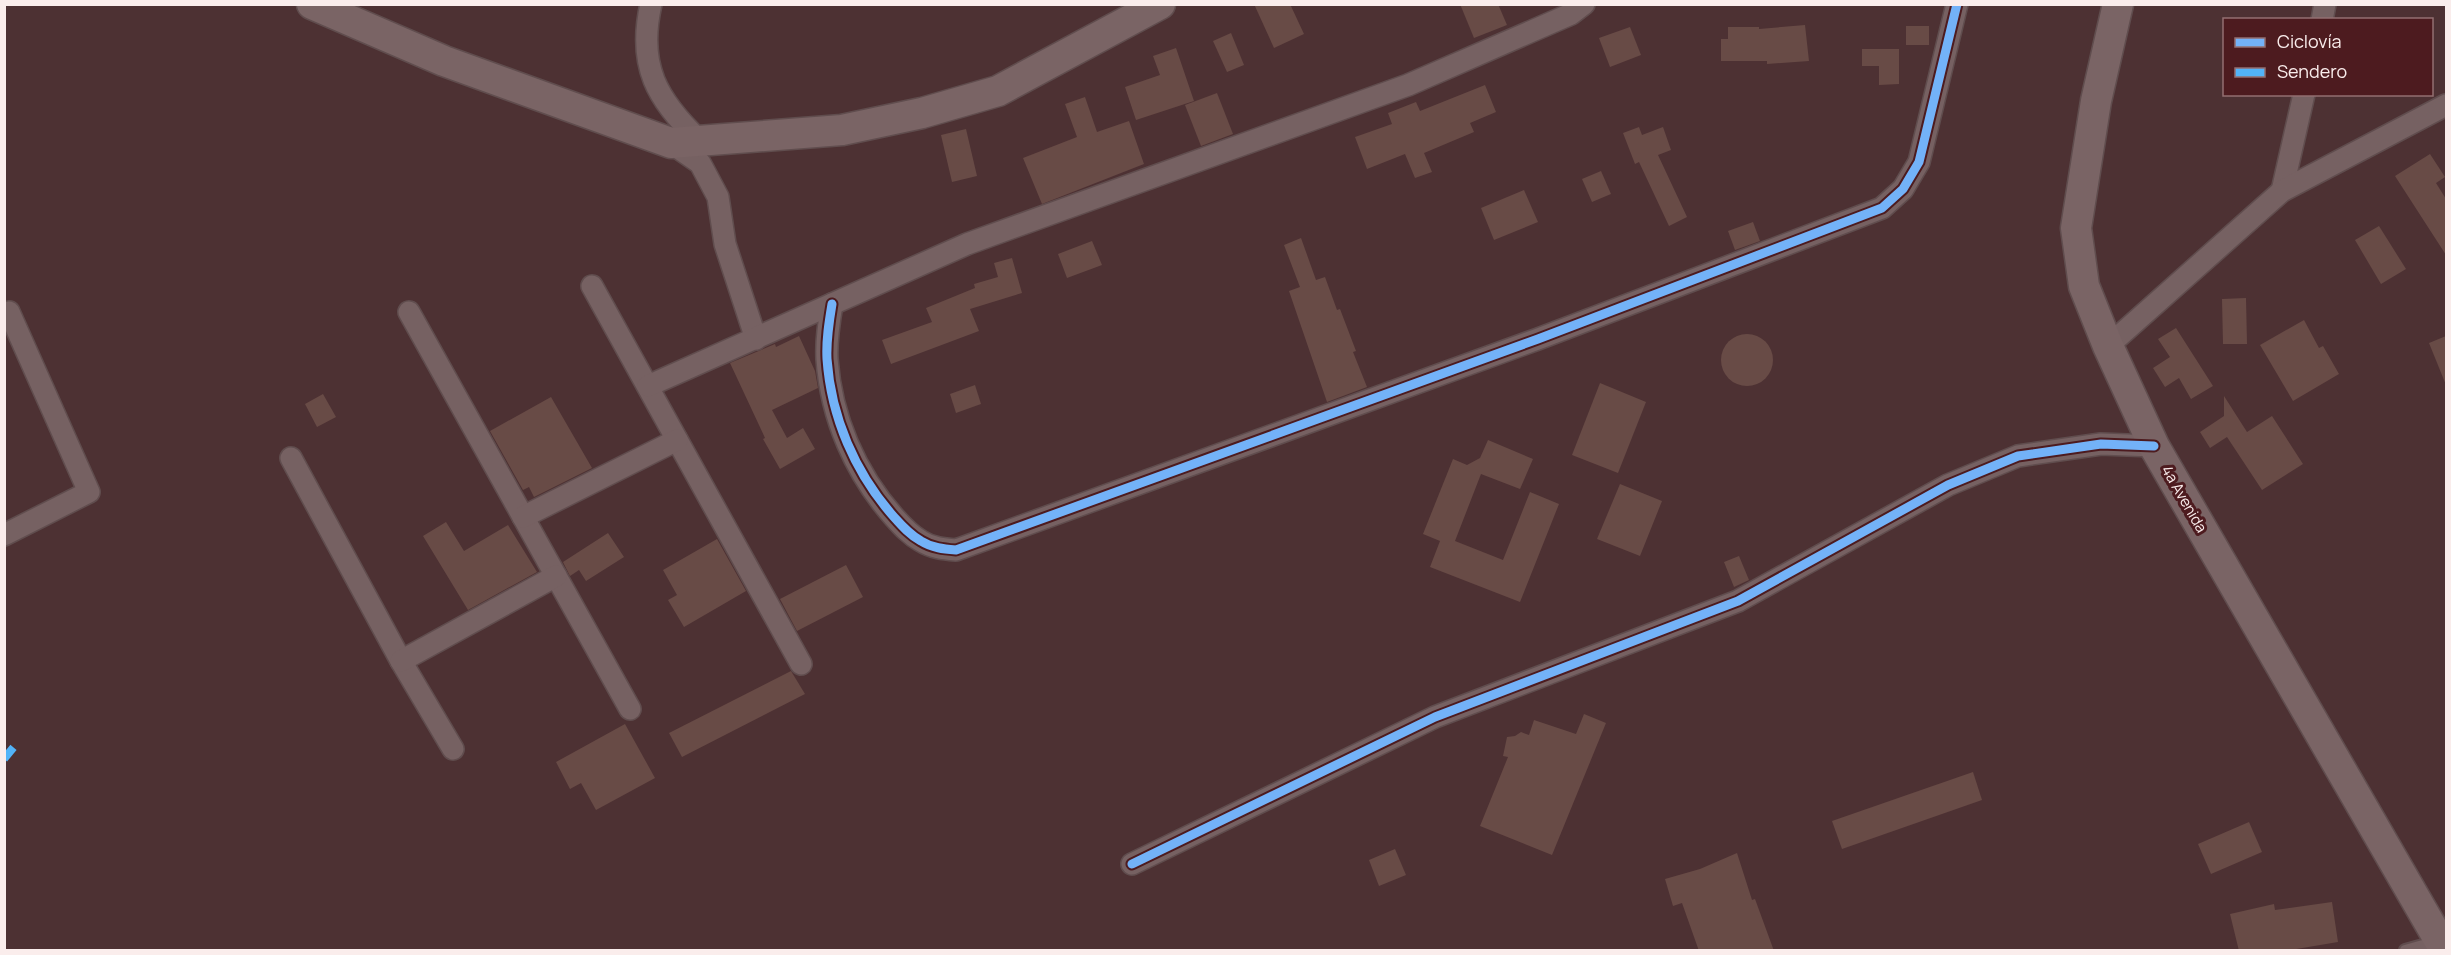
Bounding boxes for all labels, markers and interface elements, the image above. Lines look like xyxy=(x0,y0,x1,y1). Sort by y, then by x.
legend xyxy=(2223,18,2433,96)
text: Ciclovía xyxy=(2277,29,2342,53)
text: Sendero xyxy=(2277,59,2347,83)
street label: 4a Avenida xyxy=(2157,461,2212,536)

